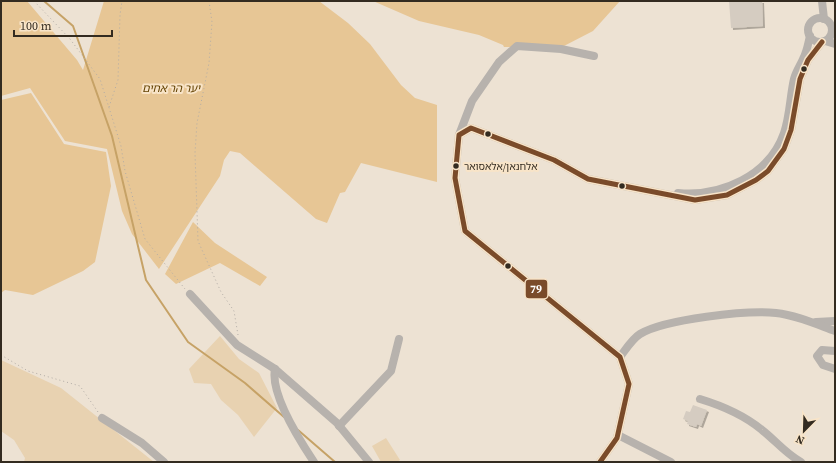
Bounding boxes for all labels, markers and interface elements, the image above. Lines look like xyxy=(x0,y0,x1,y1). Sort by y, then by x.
scale bar xyxy=(14,12,112,38)
text: 100 m xyxy=(20,18,52,34)
unlabelled marker xyxy=(799,64,809,74)
park label: יער הר אחים xyxy=(142,81,202,96)
unlabelled marker xyxy=(483,129,493,139)
place label: אלחנאן/אלאסואר xyxy=(464,160,538,173)
marker: אלחנאן/אלאסואר xyxy=(451,161,461,171)
unlabelled marker xyxy=(617,181,627,191)
unlabelled marker xyxy=(503,261,513,271)
line badge: 79 xyxy=(525,279,548,299)
text: 79 xyxy=(530,282,542,297)
north arrow xyxy=(784,411,824,451)
text: N xyxy=(794,431,807,448)

